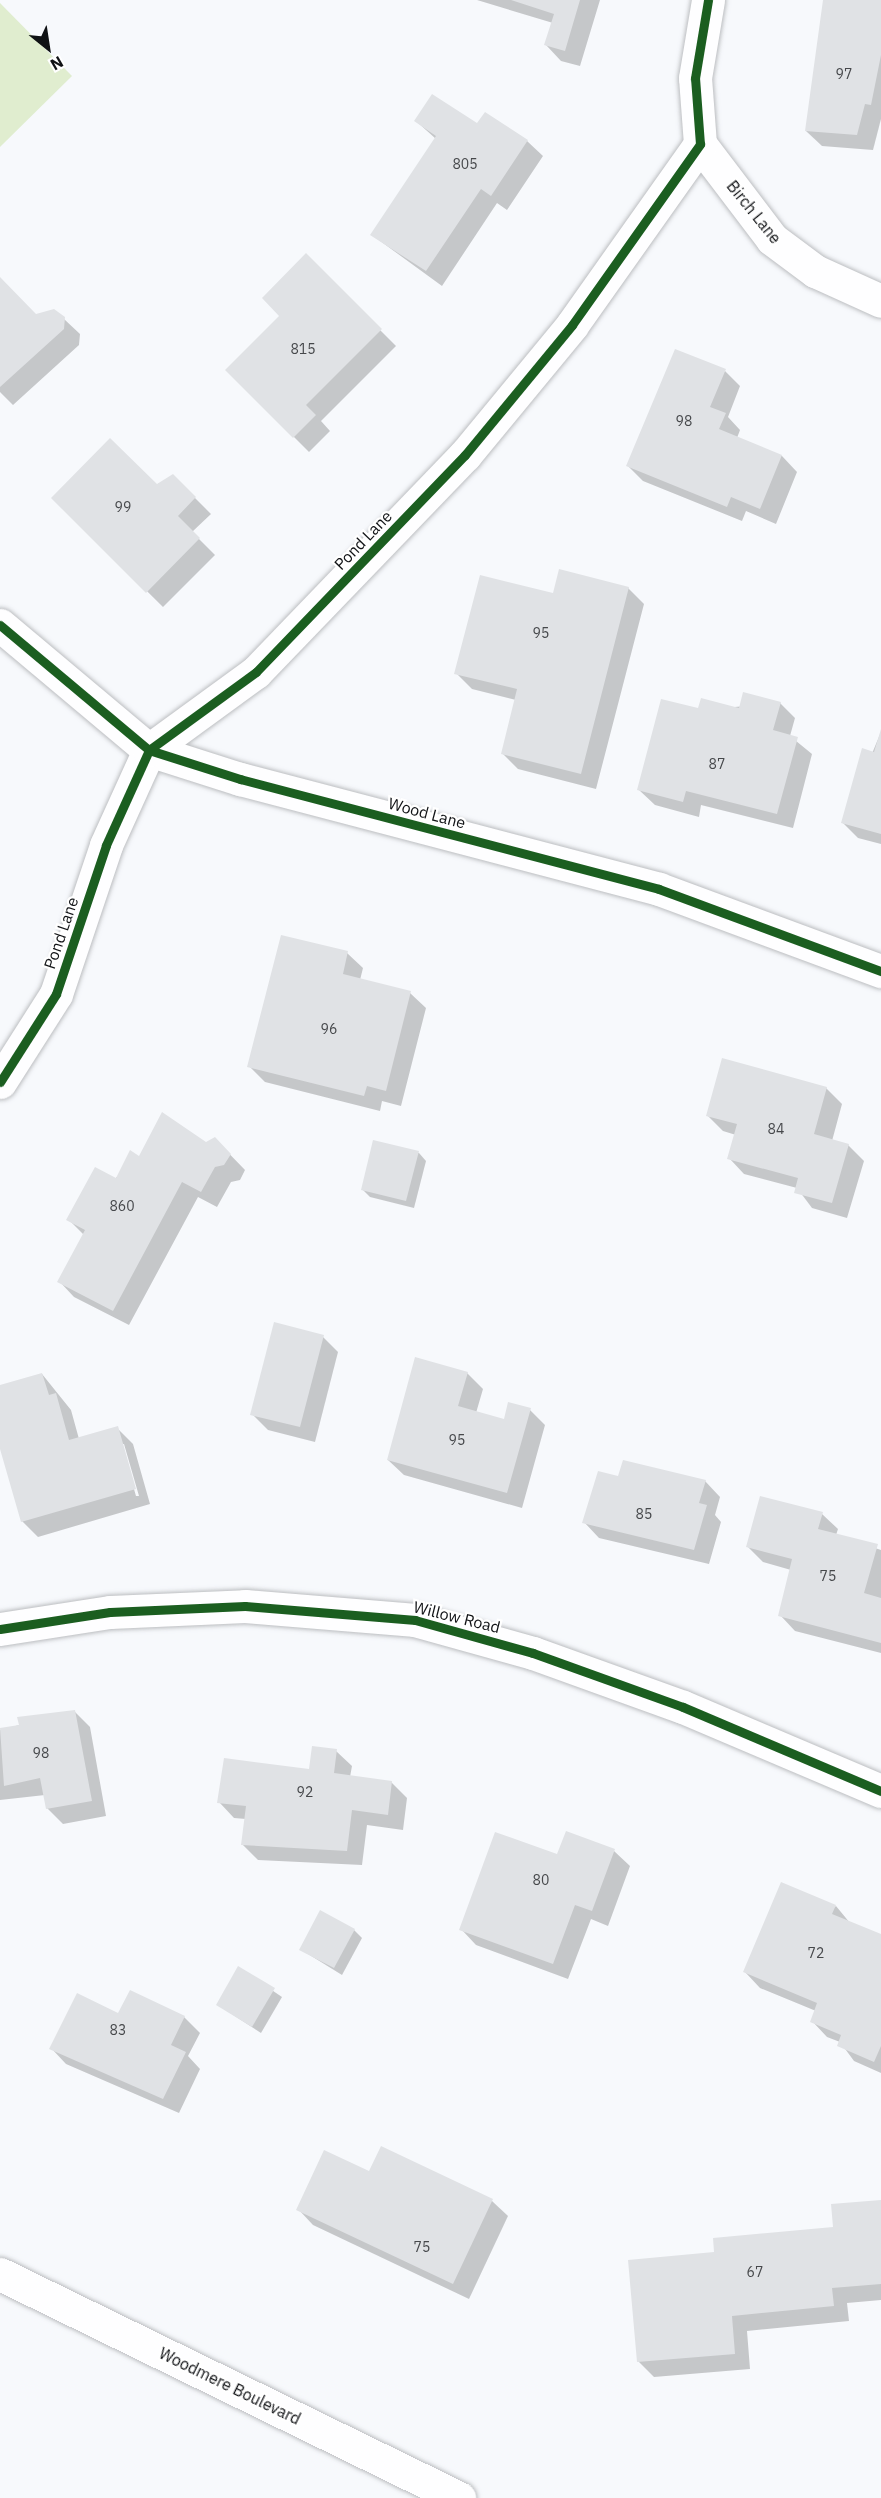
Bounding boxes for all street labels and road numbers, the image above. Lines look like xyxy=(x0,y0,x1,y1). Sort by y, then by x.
street label: Birch Lane xyxy=(723,177,785,247)
street label: Pond Lane xyxy=(330,506,396,574)
street label: Wood Lane xyxy=(386,793,468,833)
street label: Pond Lane xyxy=(40,894,82,972)
street label: Willow Road xyxy=(412,1597,502,1637)
street label: Woodmere Boulevard xyxy=(156,2343,304,2429)

